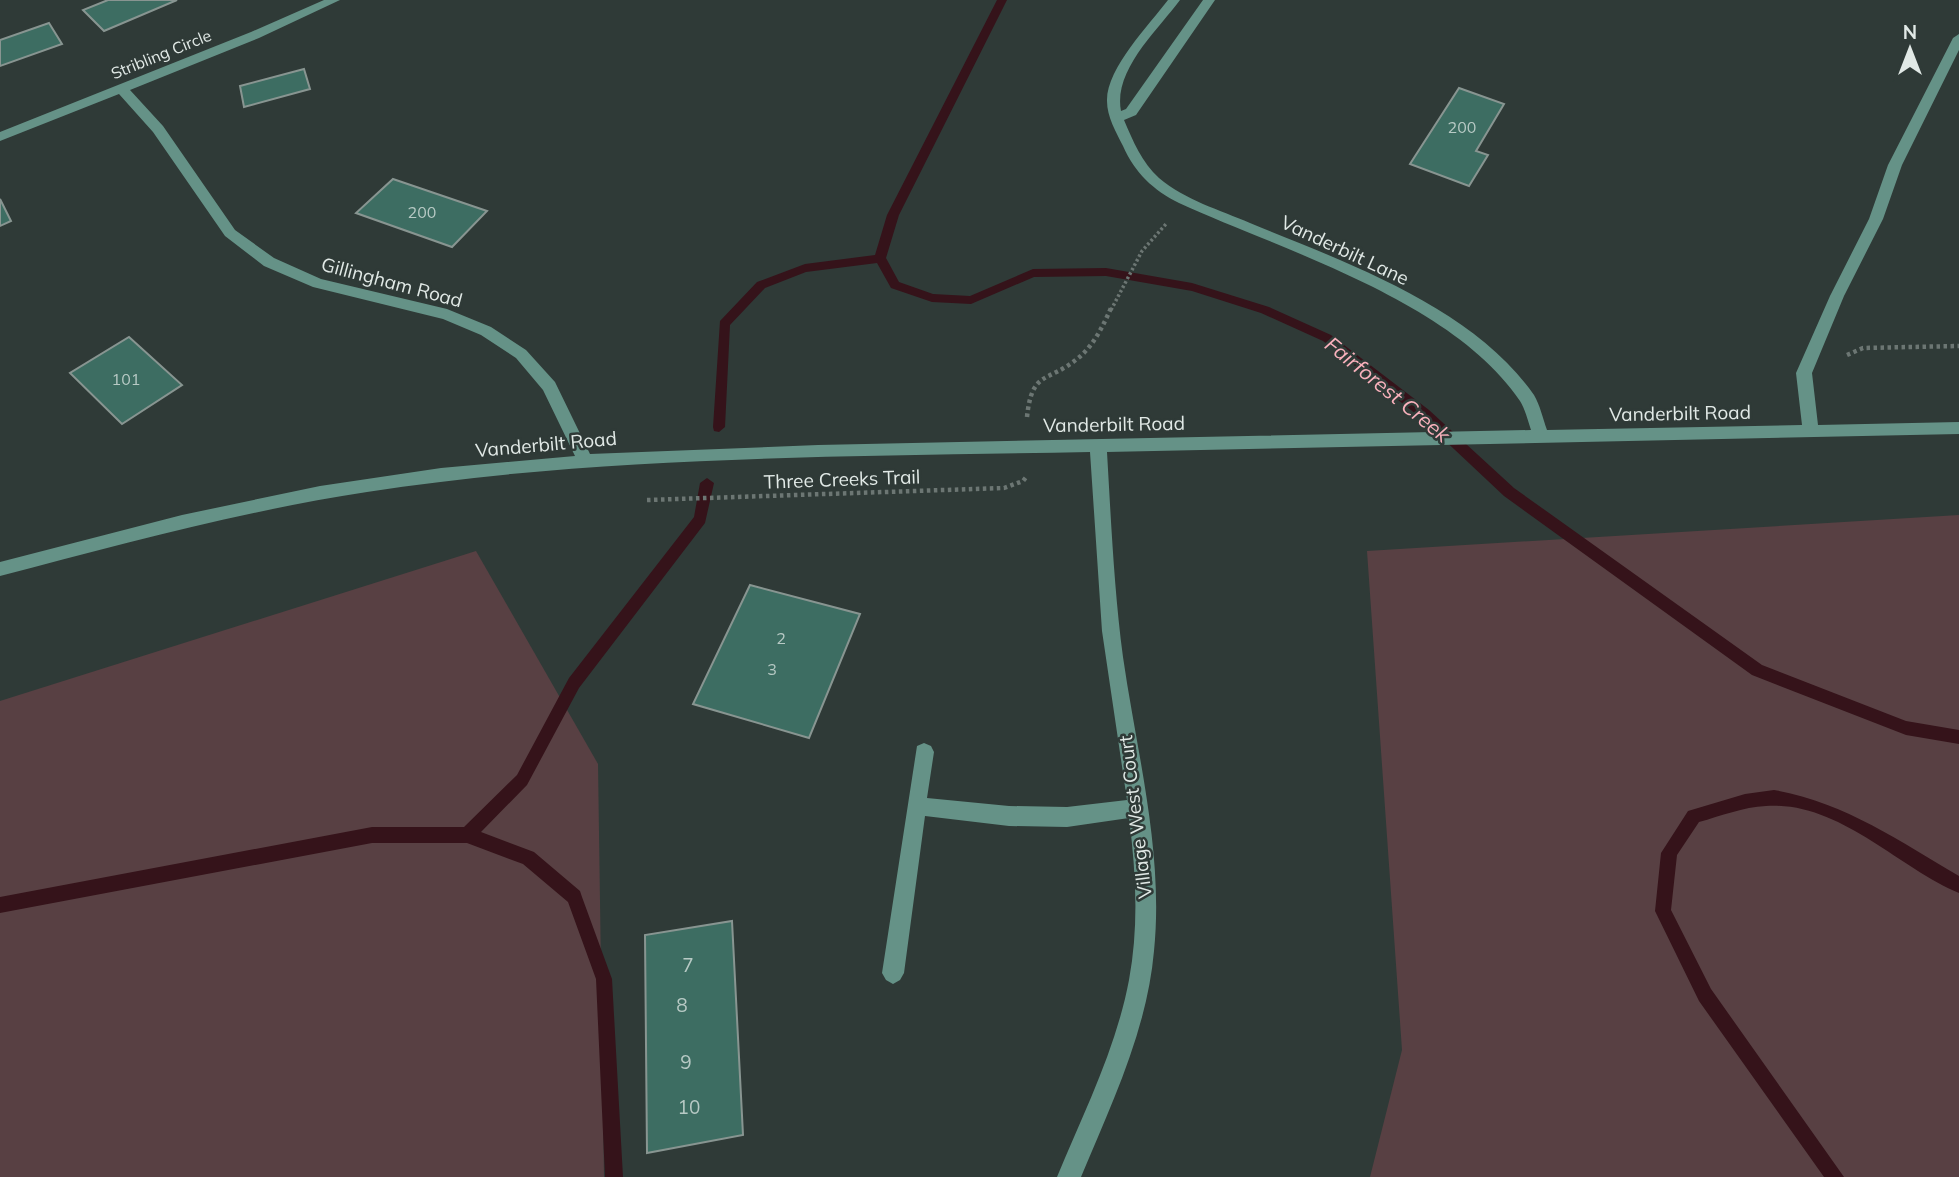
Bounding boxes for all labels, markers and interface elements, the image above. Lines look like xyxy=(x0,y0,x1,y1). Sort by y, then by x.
north arrow xyxy=(1875,14,1945,84)
text: N xyxy=(1903,20,1917,44)
street label: Stribling Circle xyxy=(108,25,214,83)
house number: 200 xyxy=(1448,117,1476,137)
house number: 200 xyxy=(408,202,436,222)
street label: Vanderbilt Lane xyxy=(1277,210,1413,290)
street label: Gillingham Road xyxy=(319,252,465,312)
water label: Fairforest Creek xyxy=(1320,331,1457,448)
house number: 101 xyxy=(112,369,140,389)
street label: Vanderbilt Road xyxy=(1609,400,1751,426)
street label: Vanderbilt Road xyxy=(1043,411,1185,437)
street label: Vanderbilt Road xyxy=(474,426,618,462)
street label: Three Creeks Trail xyxy=(763,464,921,494)
house number: 2 xyxy=(776,628,786,648)
house number: 3 xyxy=(767,659,777,679)
street label: Village West Court xyxy=(1113,734,1157,900)
house number: 7 xyxy=(682,953,694,977)
house number: 8 xyxy=(676,993,688,1017)
house number: 9 xyxy=(680,1050,692,1074)
house number: 10 xyxy=(678,1095,700,1119)

